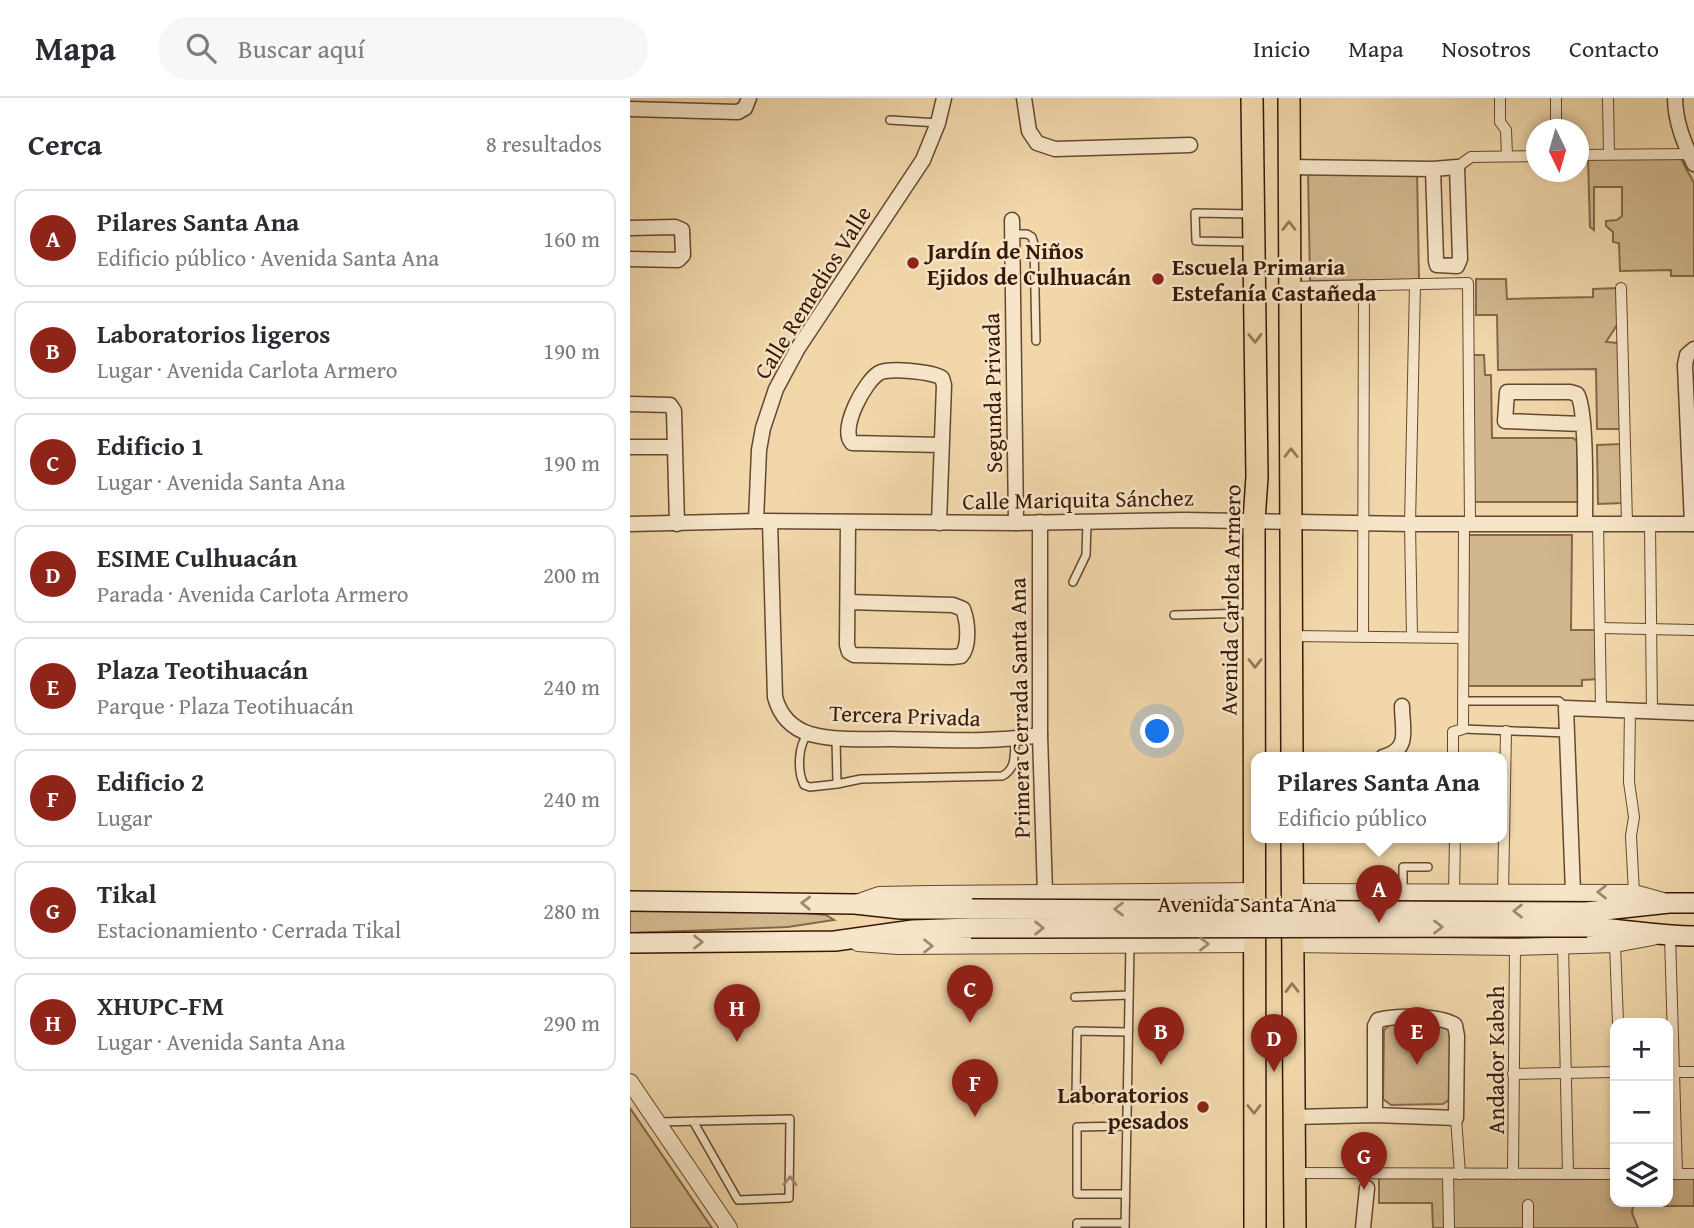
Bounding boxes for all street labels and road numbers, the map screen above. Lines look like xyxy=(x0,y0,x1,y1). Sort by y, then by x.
street label: Calle Remedios Valle xyxy=(745,199,879,385)
street label: Segunda Privada xyxy=(974,312,1010,473)
street label: Calle Mariquita Sánchez xyxy=(962,480,1194,518)
street label: Avenida Carlota Armero xyxy=(1211,484,1249,716)
street label: Primera Cerrada Santa Ana xyxy=(1000,577,1038,839)
street label: Tercera Privada xyxy=(829,696,981,734)
street label: Avenida Santa Ana xyxy=(1158,887,1337,920)
street label: Andador Kabah xyxy=(1479,986,1512,1134)

